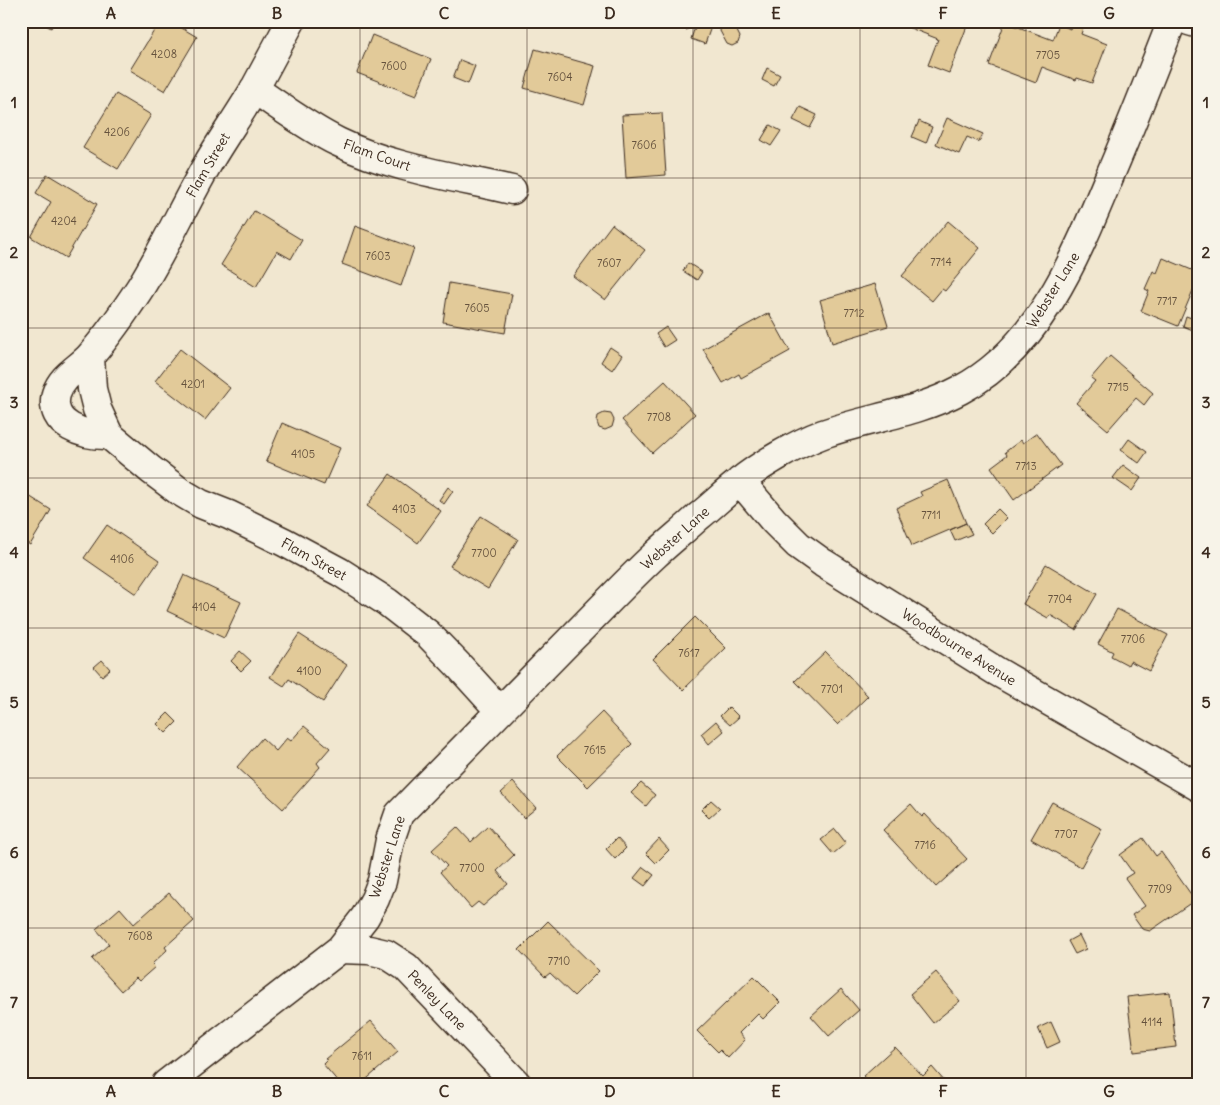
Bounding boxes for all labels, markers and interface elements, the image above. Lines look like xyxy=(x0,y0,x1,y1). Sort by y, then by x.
text: A xyxy=(106,3,116,23)
text: B xyxy=(272,3,283,23)
text: C xyxy=(439,3,450,23)
text: D xyxy=(604,3,616,23)
text: E xyxy=(771,3,781,23)
text: F xyxy=(938,3,948,23)
text: G xyxy=(1103,3,1115,23)
house number: 4208 xyxy=(151,47,177,61)
house number: 7705 xyxy=(1036,48,1060,62)
house number: 7600 xyxy=(381,59,407,73)
house number: 7604 xyxy=(547,70,573,84)
text: 1 xyxy=(11,92,17,112)
text: 1 xyxy=(1203,92,1209,112)
house number: 4206 xyxy=(104,125,130,139)
street label: Flam Street xyxy=(182,129,234,201)
street label: Flam Court xyxy=(341,135,413,175)
house number: 7606 xyxy=(631,138,657,152)
house number: 4204 xyxy=(51,214,77,228)
text: 2 xyxy=(10,242,19,262)
text: 2 xyxy=(1202,242,1211,262)
house number: 7603 xyxy=(365,249,391,263)
street label: Webster Lane xyxy=(1023,249,1083,331)
house number: 7714 xyxy=(930,255,952,269)
house number: 7607 xyxy=(597,256,622,270)
house number: 7717 xyxy=(1157,294,1178,308)
house number: 7605 xyxy=(464,301,490,315)
house number: 7712 xyxy=(843,306,865,320)
house number: 4201 xyxy=(181,377,205,391)
house number: 7715 xyxy=(1107,380,1129,394)
text: 3 xyxy=(9,392,19,412)
text: 3 xyxy=(1201,392,1211,412)
house number: 7708 xyxy=(647,410,671,424)
house number: 4105 xyxy=(291,447,315,461)
house number: 7713 xyxy=(1015,459,1037,473)
house number: 4103 xyxy=(392,502,416,516)
street label: Webster Lane xyxy=(637,502,713,574)
house number: 7711 xyxy=(921,508,941,522)
street label: Flam Street xyxy=(278,534,350,584)
text: 4 xyxy=(9,542,19,562)
text: 4 xyxy=(1201,542,1211,562)
house number: 7700 xyxy=(471,546,497,560)
house number: 4106 xyxy=(110,552,134,566)
house number: 7704 xyxy=(1048,592,1072,606)
house number: 4104 xyxy=(192,600,216,614)
street label: Woodbourne Avenue xyxy=(898,604,1020,690)
house number: 7706 xyxy=(1121,632,1145,646)
house number: 7617 xyxy=(678,646,700,660)
house number: 4100 xyxy=(296,664,322,678)
house number: 7701 xyxy=(821,682,843,696)
text: 5 xyxy=(9,692,19,712)
text: 5 xyxy=(1201,692,1211,712)
house number: 7615 xyxy=(584,743,606,757)
street label: Webster Lane xyxy=(365,813,409,901)
house number: 7707 xyxy=(1054,827,1078,841)
house number: 7716 xyxy=(914,838,936,852)
text: 6 xyxy=(9,842,19,862)
text: 6 xyxy=(1201,842,1211,862)
house number: 7700 xyxy=(459,861,485,875)
house number: 7709 xyxy=(1148,882,1172,896)
house number: 7608 xyxy=(127,929,153,943)
house number: 7710 xyxy=(548,954,570,968)
street label: Penley Lane xyxy=(404,966,470,1034)
text: 7 xyxy=(10,992,18,1012)
text: 7 xyxy=(1202,992,1210,1012)
house number: 4114 xyxy=(1141,1015,1163,1029)
house number: 7611 xyxy=(352,1049,372,1063)
text: A xyxy=(106,1081,116,1101)
text: B xyxy=(272,1081,283,1101)
text: C xyxy=(439,1081,450,1101)
text: D xyxy=(604,1081,616,1101)
text: E xyxy=(771,1081,781,1101)
text: F xyxy=(938,1081,948,1101)
text: G xyxy=(1103,1081,1115,1101)

